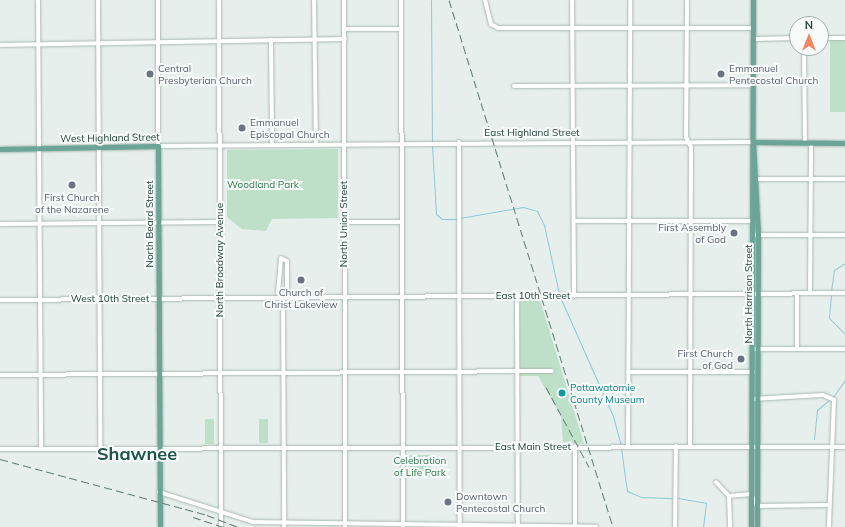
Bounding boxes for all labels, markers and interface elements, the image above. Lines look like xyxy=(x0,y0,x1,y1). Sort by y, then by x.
north arrow xyxy=(789,16,829,56)
text: N xyxy=(805,18,813,32)
place label: Central Presbyterian Church xyxy=(158,62,252,86)
place label: Emmanuel Pentecostal Church xyxy=(729,62,818,86)
marker: Central Presbyterian Church xyxy=(145,69,155,79)
marker: Emmanuel Pentecostal Church xyxy=(716,69,726,79)
place label: Emmanuel Episcopal Church xyxy=(250,116,330,140)
marker: Emmanuel Episcopal Church xyxy=(237,123,247,133)
street label: East Highland Street xyxy=(484,127,580,139)
street label: West Highland Street xyxy=(60,131,160,145)
park label: Woodland Park xyxy=(227,179,299,191)
marker: First Church of the Nazarene xyxy=(67,180,77,190)
street label: North Beard Street xyxy=(144,180,156,268)
street label: North Union Street xyxy=(338,181,350,267)
place label: First Church of the Nazarene xyxy=(35,191,109,214)
street label: North Broadway Avenue xyxy=(214,203,226,317)
place label: First Assembly of God xyxy=(658,221,726,244)
marker: First Assembly of God xyxy=(729,228,739,238)
street label: North Harrison Street xyxy=(743,244,755,344)
marker: Church of Christ Lakeview xyxy=(296,275,306,285)
place label: Church of Christ Lakeview xyxy=(264,286,338,310)
street label: East 10th Street xyxy=(496,290,570,302)
street label: West 10th Street xyxy=(71,293,149,305)
place label: First Church of God xyxy=(678,347,733,370)
marker: First Church of God xyxy=(736,354,746,364)
place label: Pottawatomie County Museum xyxy=(570,381,645,404)
marker: Pottawatomie County Museum xyxy=(557,388,567,398)
street label: East Main Street xyxy=(495,441,571,453)
district label: Shawnee xyxy=(97,443,177,465)
park label: Celebration of Life Park xyxy=(394,454,446,478)
place label: Downtown Pentecostal Church xyxy=(456,490,545,514)
marker: Downtown Pentecostal Church xyxy=(443,497,453,507)

